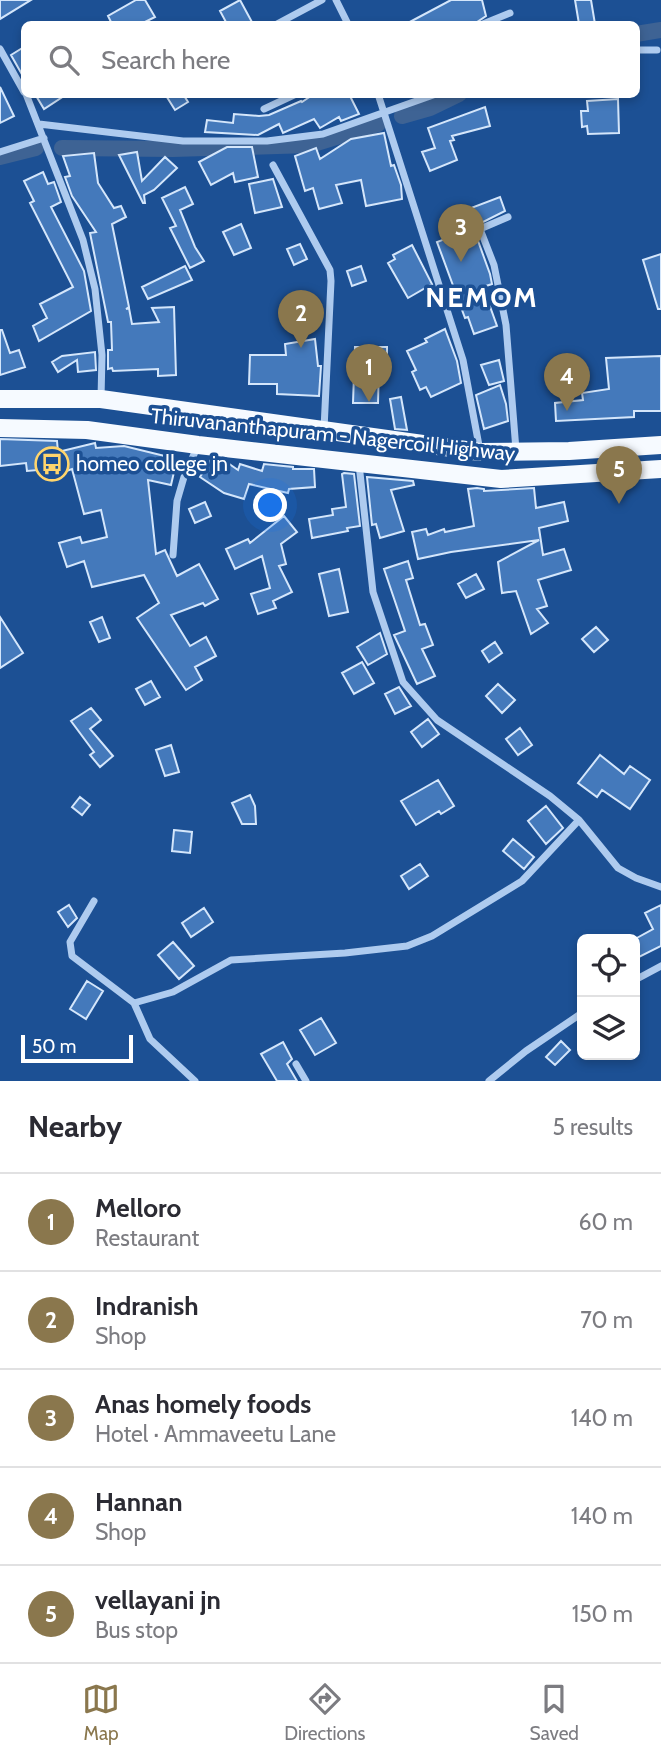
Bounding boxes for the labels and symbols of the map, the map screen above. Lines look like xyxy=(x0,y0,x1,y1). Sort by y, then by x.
pin: 3 xyxy=(438,204,484,262)
district label: NEMOM xyxy=(425,280,539,314)
pin: 2 xyxy=(278,290,324,348)
pin: 1 xyxy=(346,344,392,402)
pin: 4 xyxy=(544,353,590,411)
street label: Thiruvananthapuram - Nagercoil Highway xyxy=(150,403,517,466)
bus stop icon: homeo college jn xyxy=(33,445,71,483)
pin: 5 xyxy=(596,446,642,504)
place label: homeo college jn xyxy=(76,451,228,477)
your location xyxy=(253,488,287,522)
scale bar xyxy=(21,1032,133,1064)

